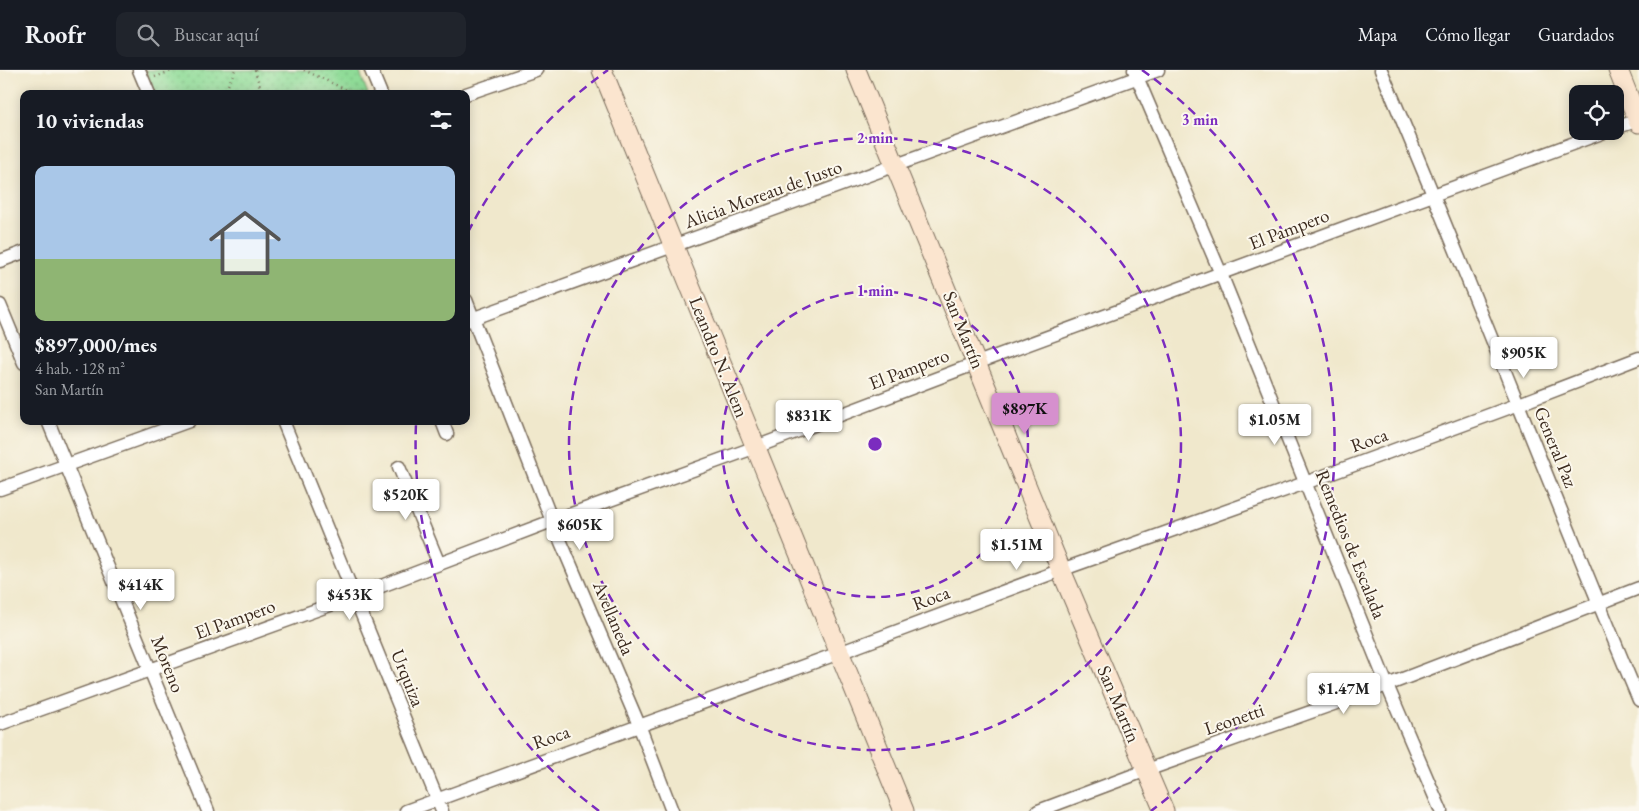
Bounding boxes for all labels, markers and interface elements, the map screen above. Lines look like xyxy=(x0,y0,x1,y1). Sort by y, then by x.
search box xyxy=(116,12,466,57)
text: Roofr xyxy=(25,19,86,50)
icon: search xyxy=(134,21,162,49)
text: Buscar aquí xyxy=(174,22,259,47)
text: Mapa xyxy=(1358,23,1397,46)
text: Cómo llegar xyxy=(1425,23,1510,46)
text: Guardados xyxy=(1538,23,1614,46)
map controls xyxy=(1569,85,1624,140)
button: locate xyxy=(1569,85,1624,140)
icon: filters xyxy=(427,106,455,134)
text: 10 viviendas xyxy=(35,107,144,134)
text: 3 min xyxy=(1182,110,1219,129)
text: 2 min xyxy=(857,128,894,147)
street label: Alicia Moreau de Justo xyxy=(680,154,845,235)
icon: home xyxy=(200,198,290,288)
street label: El Pampero xyxy=(1245,202,1333,256)
text: 1 min xyxy=(857,281,894,300)
street label: San Martín xyxy=(937,287,991,373)
street label: Leandro N. Alem xyxy=(683,293,755,421)
text: $897,000/mes xyxy=(35,331,157,358)
pin: $905K xyxy=(1489,336,1559,379)
street label: El Pampero xyxy=(865,342,953,396)
text: $905K xyxy=(1502,342,1546,363)
text: 4 hab. · 128 m² xyxy=(35,358,125,379)
text: San Martín xyxy=(35,379,104,400)
pin: $897K xyxy=(990,392,1060,435)
text: $897K xyxy=(1003,398,1047,419)
pin: $831K xyxy=(774,400,844,442)
street label: General Paz xyxy=(1529,403,1584,492)
pin: $1.05M xyxy=(1234,404,1316,446)
text: $831K xyxy=(787,405,831,426)
text: $1.05M xyxy=(1249,409,1301,430)
street label: Roca xyxy=(1347,422,1392,458)
centre of rings xyxy=(866,435,884,453)
street label: Remedios de Escalada xyxy=(1310,466,1392,623)
pin: $520K xyxy=(371,478,441,521)
text: $520K xyxy=(384,484,428,505)
pin: $605K xyxy=(545,508,615,551)
text: $605K xyxy=(558,514,602,535)
pin: $1.51M xyxy=(976,528,1058,571)
text: $1.51M xyxy=(991,534,1043,555)
pin: $414K xyxy=(106,568,176,611)
text: $414K xyxy=(119,574,163,595)
street label: Avellaneda xyxy=(587,576,641,659)
pin: $453K xyxy=(315,578,385,621)
street label: Roca xyxy=(909,579,954,616)
text: $453K xyxy=(328,584,372,605)
street label: El Pampero xyxy=(191,593,279,645)
street label: Moreno xyxy=(145,632,191,696)
street label: Urquiza xyxy=(385,646,431,711)
street label: San Martín xyxy=(1092,662,1146,746)
pin: $1.47M xyxy=(1303,672,1385,715)
text: $1.47M xyxy=(1318,678,1370,699)
street label: Leonetti xyxy=(1201,697,1268,741)
street label: Roca xyxy=(529,719,574,755)

